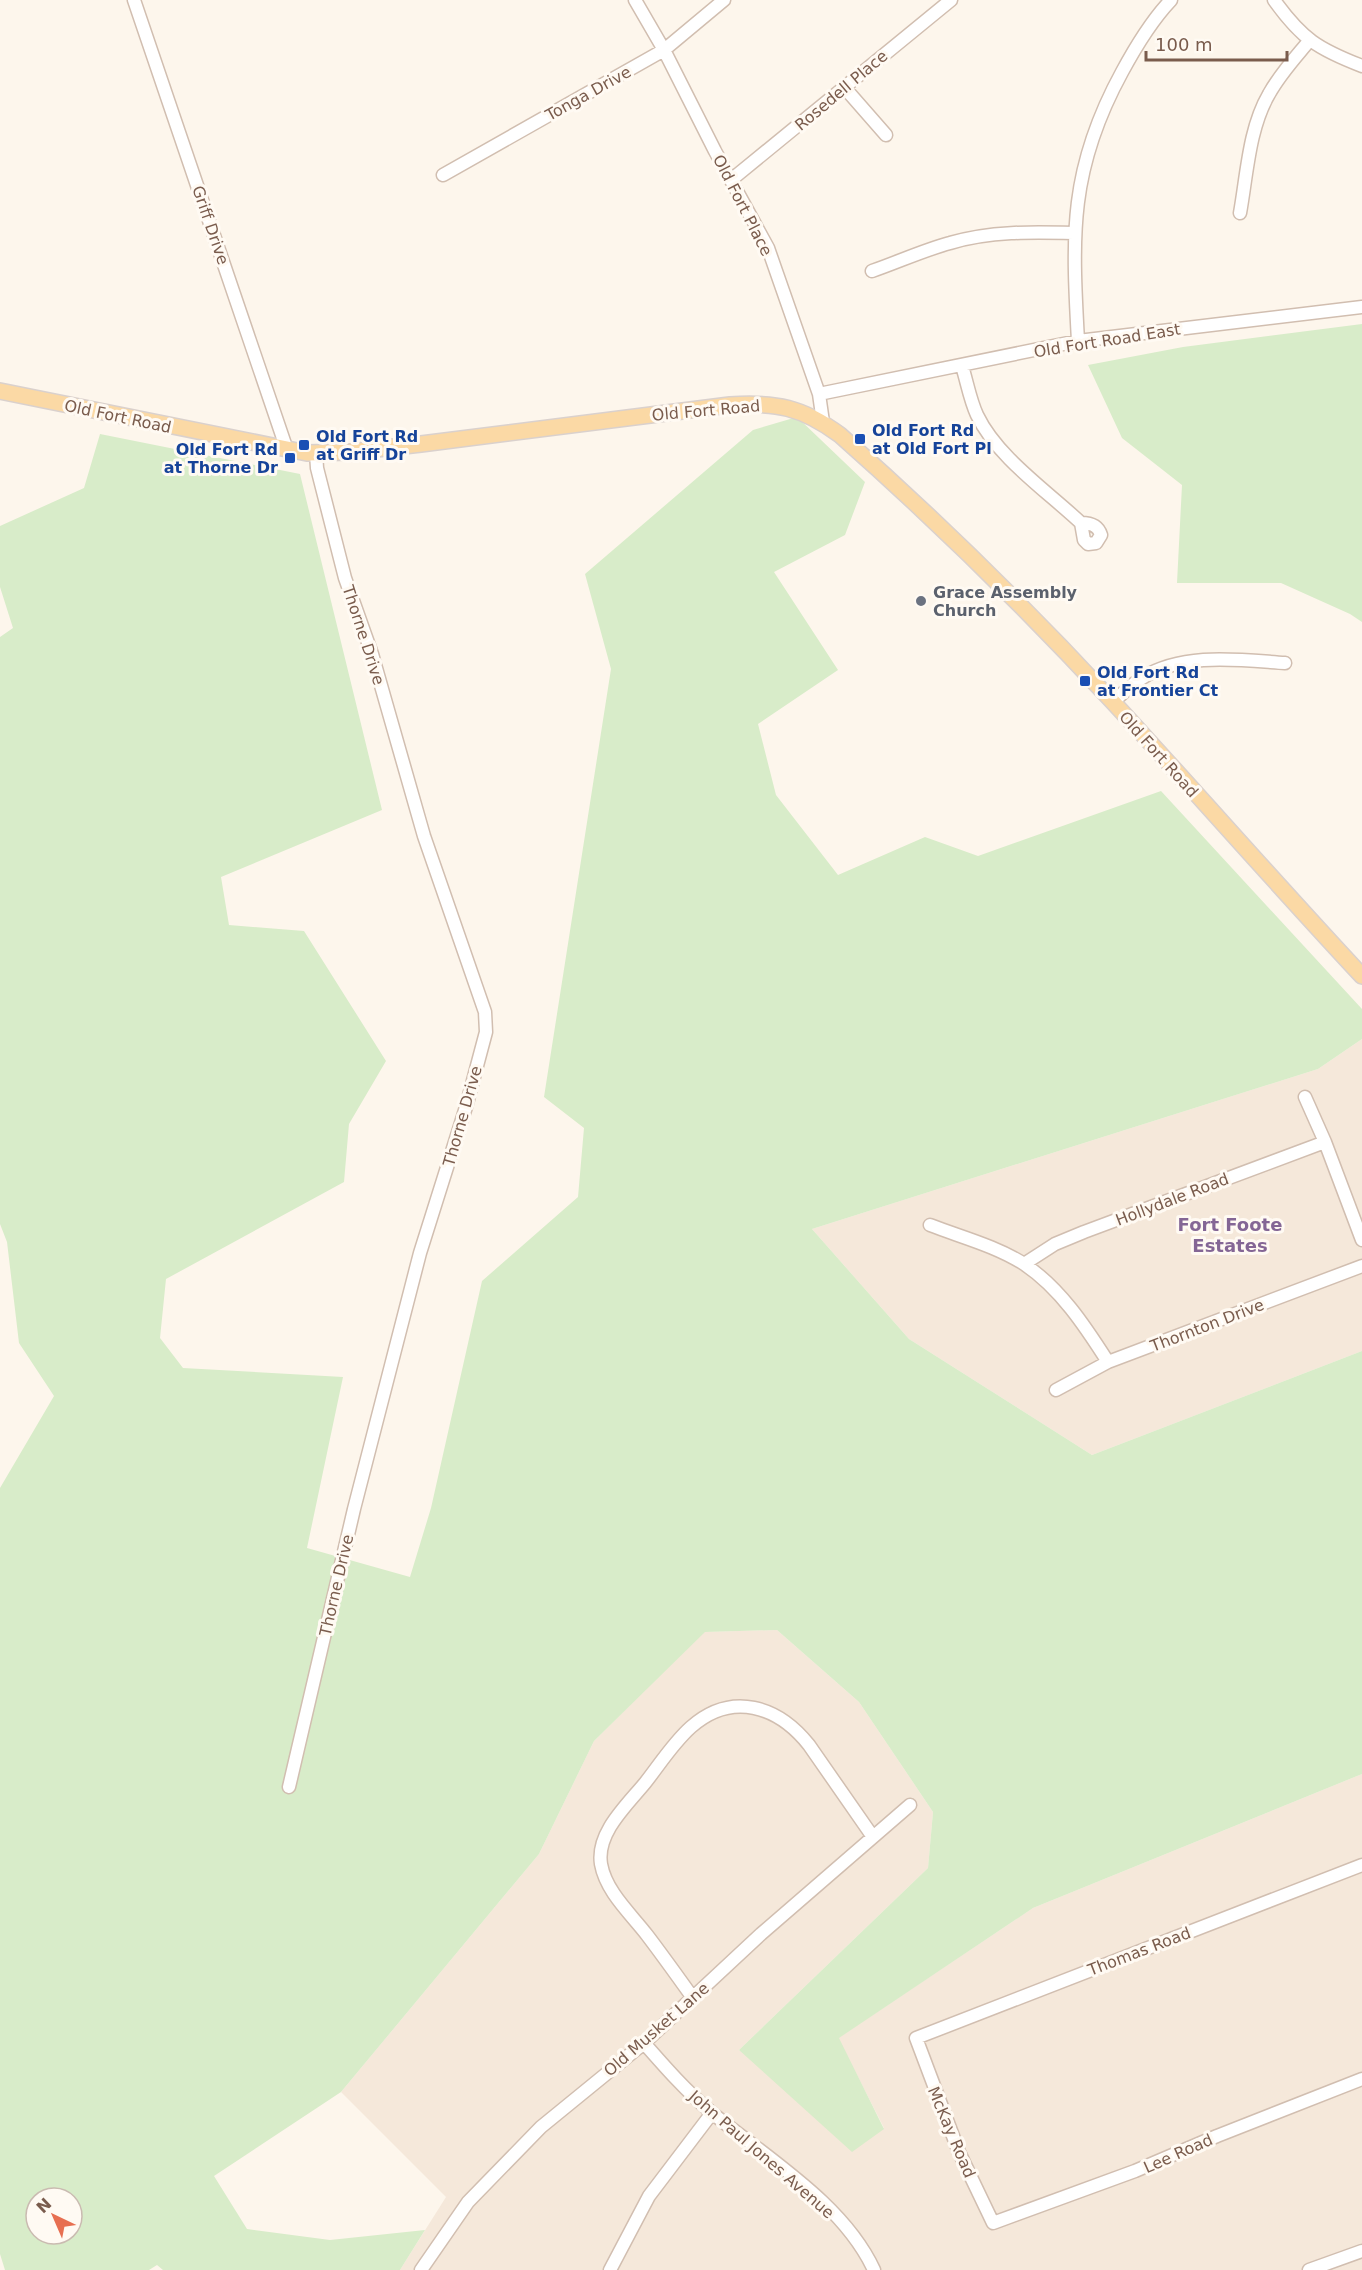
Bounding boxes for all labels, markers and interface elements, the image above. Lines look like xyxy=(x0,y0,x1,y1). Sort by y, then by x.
scale bar xyxy=(1146,24,1287,62)
text: 100 m xyxy=(1155,34,1213,55)
street label: Rosedell Place xyxy=(791,46,891,135)
street label: Tonga Drive xyxy=(541,62,634,125)
street label: Old Fort Place xyxy=(709,151,776,259)
street label: Griff Drive xyxy=(188,183,233,267)
street label: Old Fort Road East xyxy=(1032,320,1182,361)
street label: Old Fort Road xyxy=(63,396,173,437)
street label: Old Fort Road xyxy=(651,396,761,425)
place label: Old Fort Rd at Old Fort Pl xyxy=(872,421,992,458)
place label: Old Fort Rd at Griff Dr xyxy=(316,427,418,464)
marker: Old Fort Rd at Old Fort Pl xyxy=(853,432,867,446)
marker: Old Fort Rd at Griff Dr xyxy=(297,438,311,452)
place label: Old Fort Rd at Thorne Dr xyxy=(164,440,278,477)
marker: Old Fort Rd at Thorne Dr xyxy=(283,451,297,465)
street label: Thorne Drive xyxy=(338,582,389,687)
place label: Grace Assembly Church xyxy=(933,583,1078,620)
marker: Grace Assembly Church xyxy=(914,594,928,608)
place label: Old Fort Rd at Frontier Ct xyxy=(1097,663,1218,700)
marker: Old Fort Rd at Frontier Ct xyxy=(1078,674,1092,688)
street label: Old Fort Road xyxy=(1115,708,1202,801)
street label: Thorne Drive xyxy=(439,1064,486,1170)
street label: Hollydale Road xyxy=(1113,1169,1231,1230)
district label: Fort Foote Estates xyxy=(1178,1214,1282,1256)
street label: Thornton Drive xyxy=(1147,1295,1267,1356)
street label: Thorne Drive xyxy=(315,1532,357,1639)
street label: Thomas Road xyxy=(1084,1923,1193,1980)
street label: Old Musket Lane xyxy=(600,1979,713,2080)
street label: McKay Road xyxy=(924,2084,979,2181)
street label: John Paul Jones Avenue xyxy=(685,2086,838,2222)
street label: Lee Road xyxy=(1141,2130,1216,2177)
north arrow xyxy=(24,2186,84,2246)
text: N xyxy=(33,2194,55,2217)

